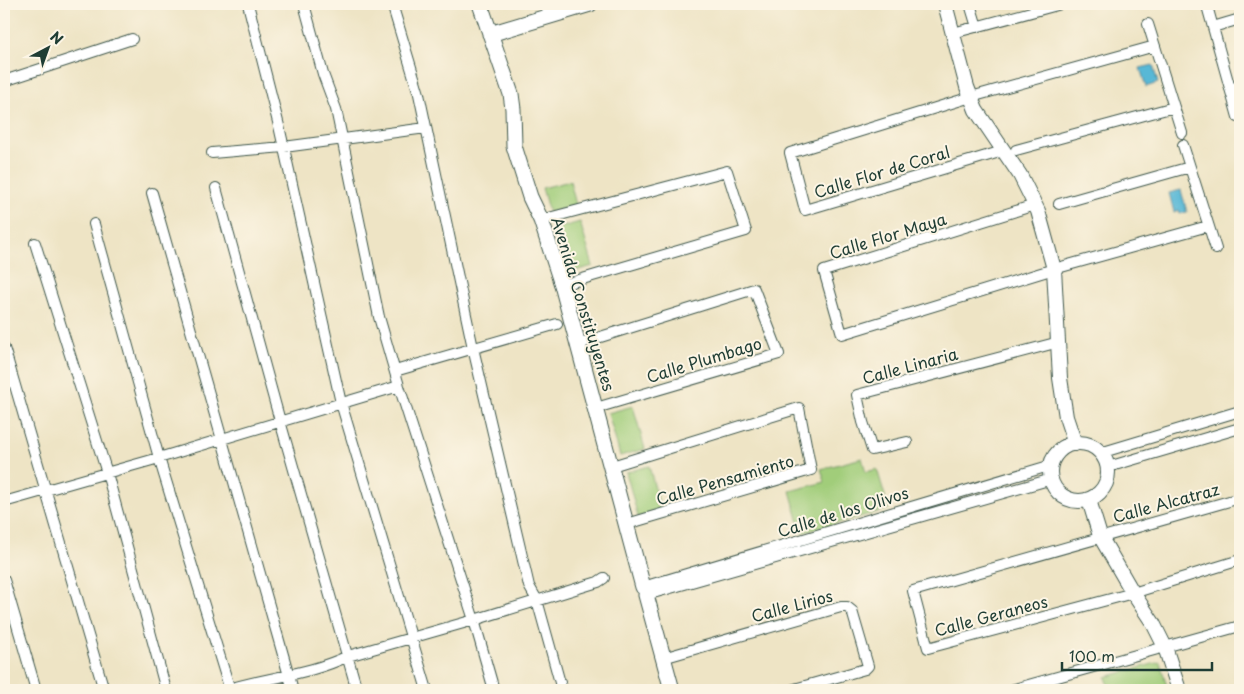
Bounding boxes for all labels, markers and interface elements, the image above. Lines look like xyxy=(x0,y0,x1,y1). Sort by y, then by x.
north arrow xyxy=(22,22,72,72)
text: N xyxy=(46,26,68,49)
street label: Calle Flor de Coral xyxy=(811,139,953,203)
street label: Calle Flor Maya xyxy=(826,206,949,264)
street label: Avenida Constituyentes xyxy=(546,214,622,394)
street label: Calle Plumbago xyxy=(643,330,764,388)
street label: Calle Linaria xyxy=(859,341,960,389)
street label: Calle Pensamiento xyxy=(653,448,797,510)
street label: Calle Alcatraz xyxy=(1110,476,1222,528)
street label: Calle de los Olivos xyxy=(774,480,911,542)
street label: Calle Lirios xyxy=(748,583,835,627)
street label: Calle Geraneos xyxy=(931,588,1050,642)
scale bar xyxy=(1062,639,1212,671)
text: 100 m xyxy=(1069,644,1115,667)

